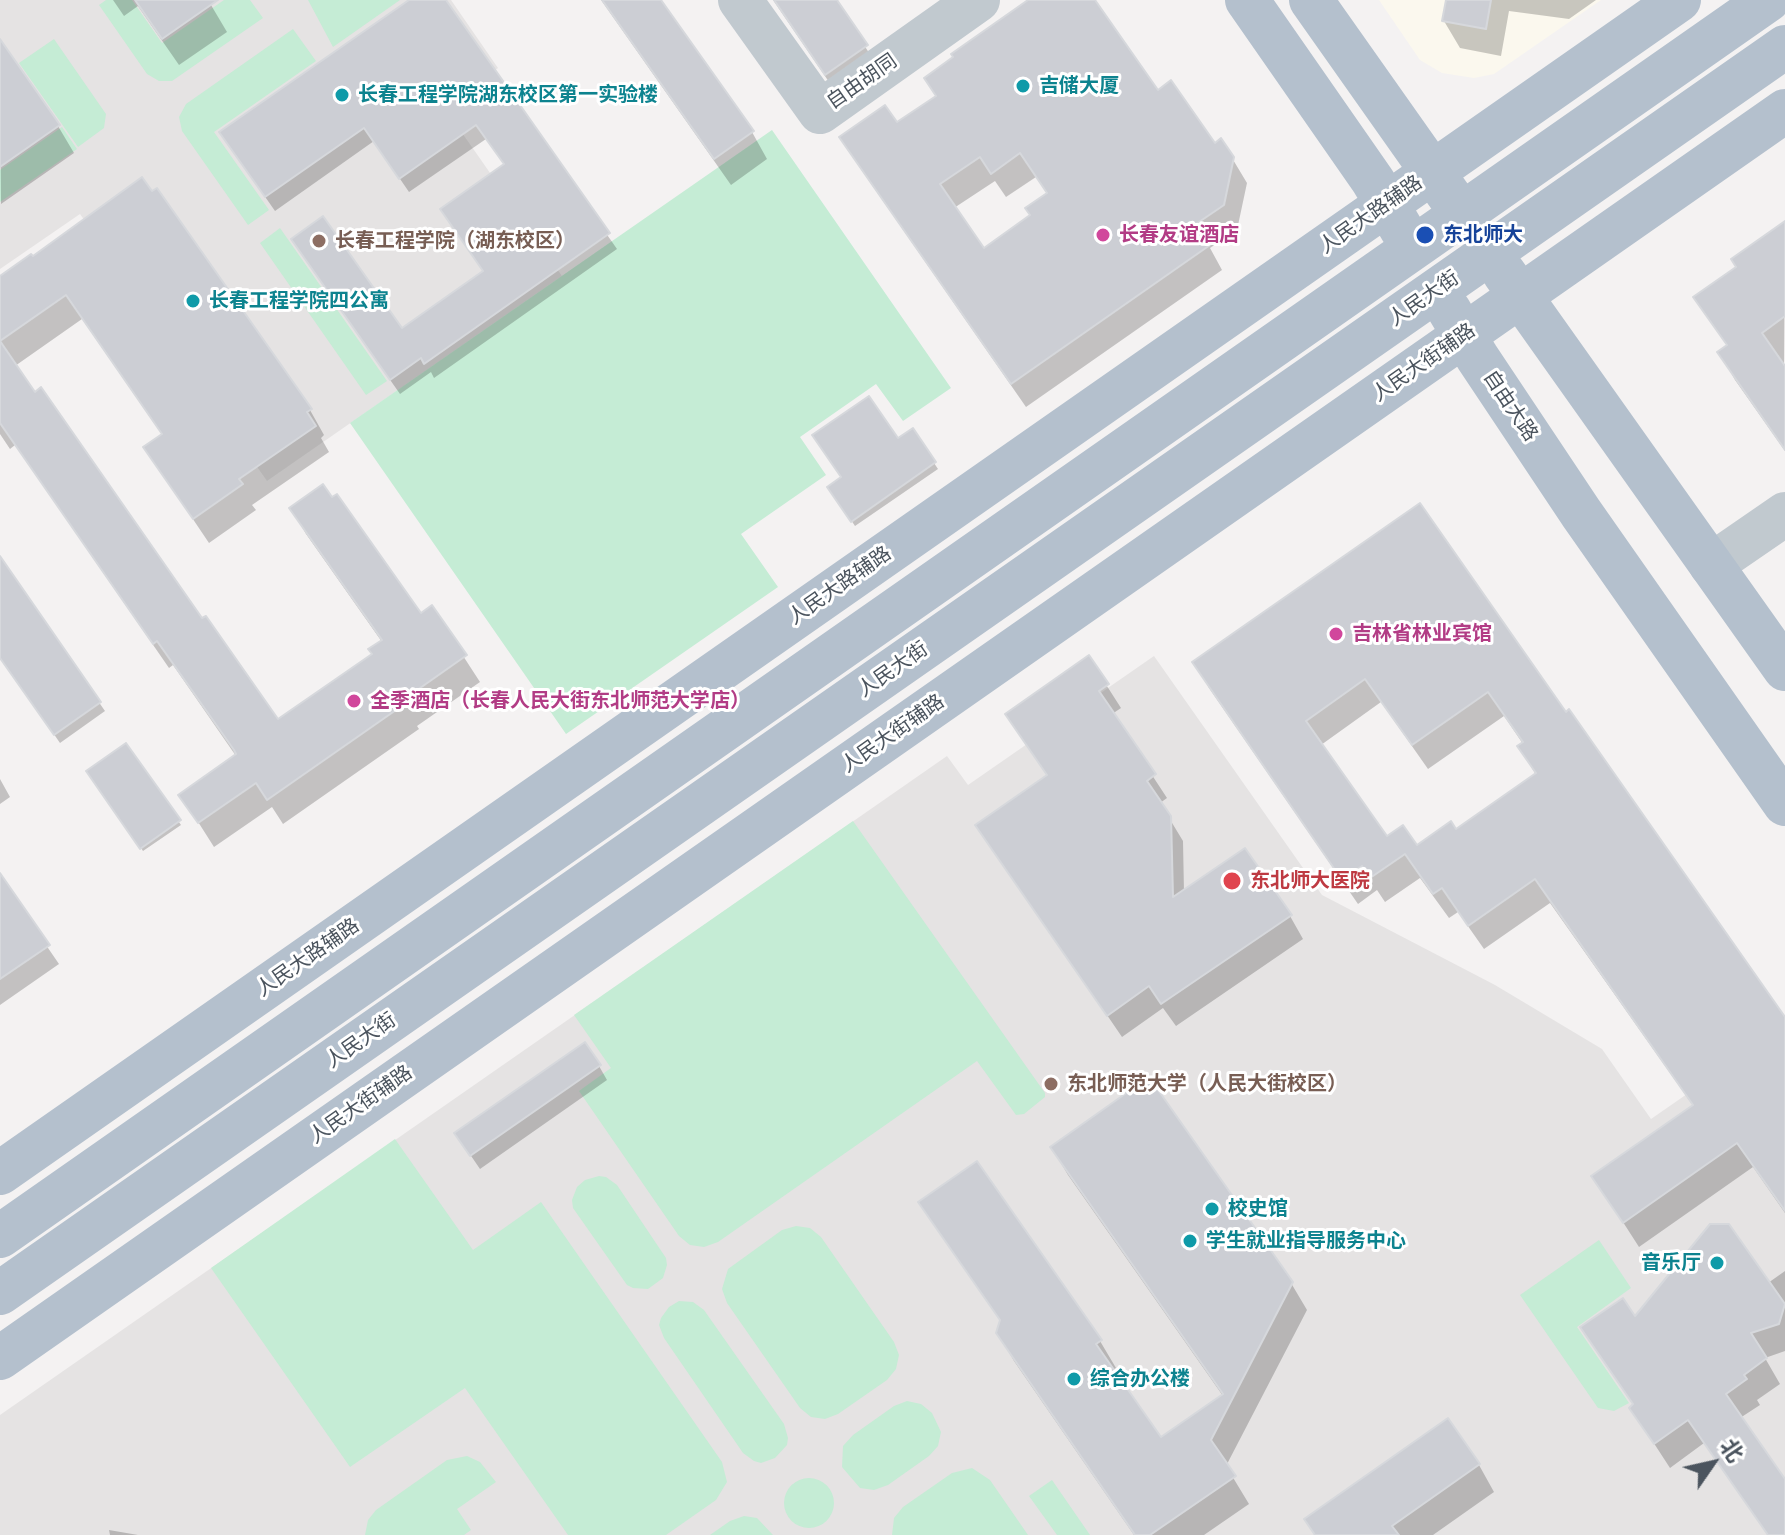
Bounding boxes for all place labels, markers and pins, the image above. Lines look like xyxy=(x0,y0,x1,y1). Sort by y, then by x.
place label: 吉储大厦 xyxy=(1039,74,1119,98)
marker: 吉储大厦 xyxy=(1014,77,1032,95)
place label: 长春工程学院湖东校区第一实验楼 xyxy=(358,83,658,107)
marker: 长春工程学院湖东校区第一实验楼 xyxy=(333,86,351,104)
place label: 长春友谊酒店 xyxy=(1119,223,1239,247)
place label: 东北师大 xyxy=(1443,223,1523,247)
marker: 东北师大 xyxy=(1414,224,1436,246)
marker: 长春友谊酒店 xyxy=(1094,226,1112,244)
place label: 长春工程学院（湖东校区） xyxy=(335,229,575,253)
marker: 长春工程学院（湖东校区） xyxy=(310,232,328,250)
place label: 长春工程学院四公寓 xyxy=(209,289,389,313)
marker: 长春工程学院四公寓 xyxy=(184,292,202,310)
place label: 吉林省林业宾馆 xyxy=(1352,622,1492,646)
marker: 吉林省林业宾馆 xyxy=(1327,625,1345,643)
place label: 全季酒店（长春人民大街东北师范大学店） xyxy=(370,689,750,713)
marker: 全季酒店（长春人民大街东北师范大学店） xyxy=(345,692,363,710)
place label: 东北师大医院 xyxy=(1250,869,1370,893)
marker: 东北师大医院 xyxy=(1221,870,1243,892)
place label: 东北师范大学（人民大街校区） xyxy=(1067,1072,1347,1096)
marker: 东北师范大学（人民大街校区） xyxy=(1042,1075,1060,1093)
place label: 校史馆 xyxy=(1228,1197,1288,1221)
marker: 校史馆 xyxy=(1203,1200,1221,1218)
place label: 学生就业指导服务中心 xyxy=(1206,1229,1406,1253)
marker: 学生就业指导服务中心 xyxy=(1181,1232,1199,1250)
place label: 音乐厅 xyxy=(1641,1251,1701,1275)
marker: 音乐厅 xyxy=(1708,1254,1726,1272)
place label: 综合办公楼 xyxy=(1090,1367,1190,1391)
marker: 综合办公楼 xyxy=(1065,1370,1083,1388)

